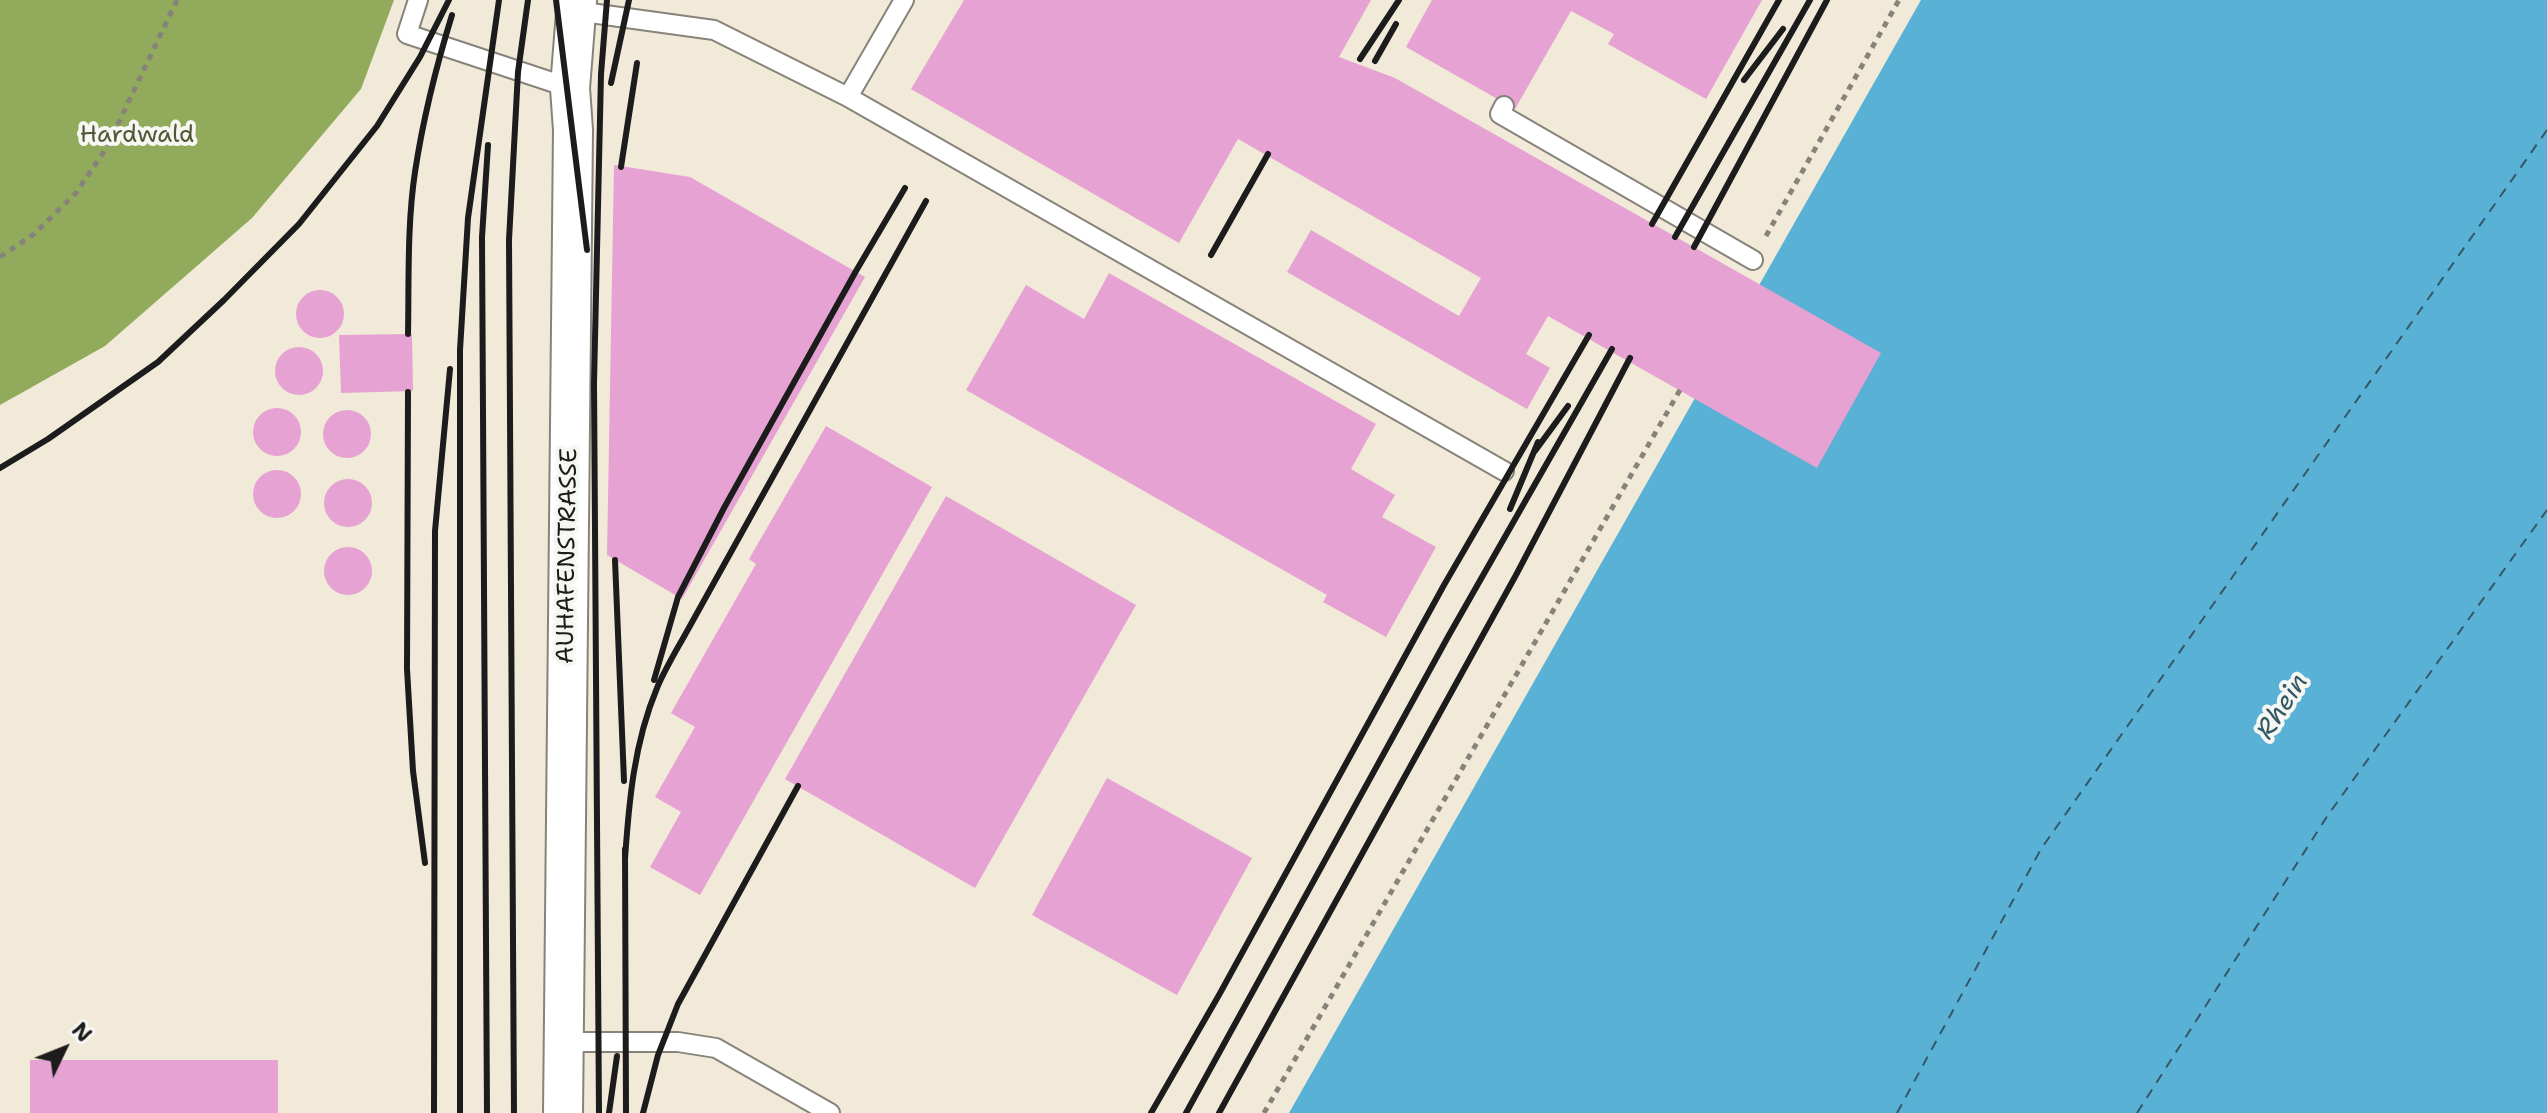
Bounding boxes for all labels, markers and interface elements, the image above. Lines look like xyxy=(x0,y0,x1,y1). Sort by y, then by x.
park label: Hardwald xyxy=(80,122,194,150)
street label: AUHAFENSTRASSE xyxy=(552,448,584,664)
water label: Rhein xyxy=(2250,669,2316,745)
north arrow xyxy=(24,1009,104,1089)
text: N xyxy=(65,1016,98,1049)

